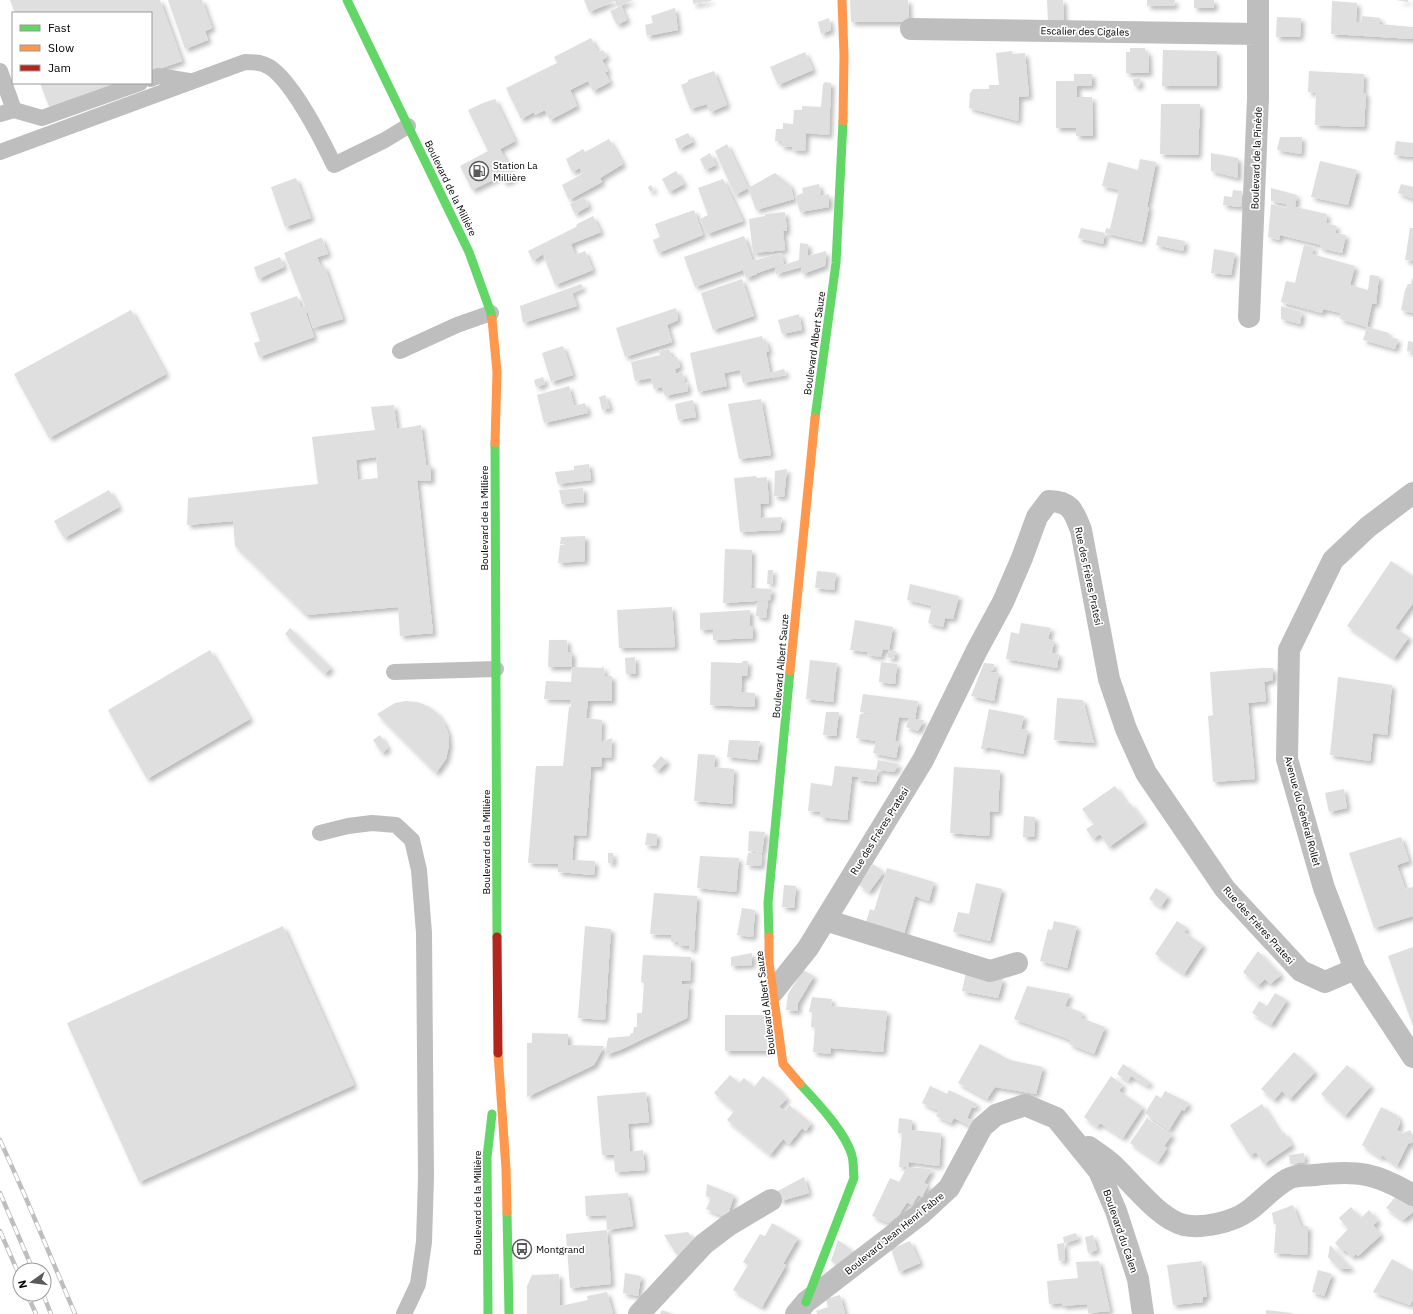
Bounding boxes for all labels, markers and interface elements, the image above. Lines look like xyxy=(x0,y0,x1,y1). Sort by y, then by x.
legend xyxy=(12,12,152,84)
text: Fast xyxy=(48,20,71,35)
street label: Escalier des Cigales xyxy=(1041,24,1130,39)
text: Slow xyxy=(48,40,74,55)
text: Jam xyxy=(48,60,71,75)
street label: Boulevard de la Pinède xyxy=(1248,106,1265,210)
street label: Boulevard de la Millière xyxy=(422,138,480,239)
place label: Station La Millière xyxy=(493,159,538,184)
fuel station icon: Station La Millière xyxy=(468,160,490,182)
street label: Boulevard Albert Sauze xyxy=(801,290,828,396)
street label: Boulevard de la Millière xyxy=(478,465,491,571)
street label: Rue des Frères Pratesi xyxy=(1072,526,1105,627)
street label: Boulevard Albert Sauze xyxy=(769,613,792,719)
street label: Avenue du Général Rollet xyxy=(1282,755,1324,868)
street label: Rue des Frères Pratesi xyxy=(847,785,912,877)
street label: Boulevard de la Millière xyxy=(480,789,493,895)
street label: Rue des Frères Pratesi xyxy=(1220,884,1297,967)
street label: Boulevard Albert Sauze xyxy=(753,950,778,1056)
street label: Boulevard de la Millière xyxy=(471,1150,484,1256)
street label: Boulevard du Calen xyxy=(1100,1188,1141,1274)
street label: Boulevard Jean Henri Fabre xyxy=(842,1189,947,1277)
bus stop icon: Montgrand xyxy=(511,1238,533,1260)
place label: Montgrand xyxy=(536,1243,585,1256)
north arrow xyxy=(12,1262,52,1302)
text: N xyxy=(15,1279,30,1290)

